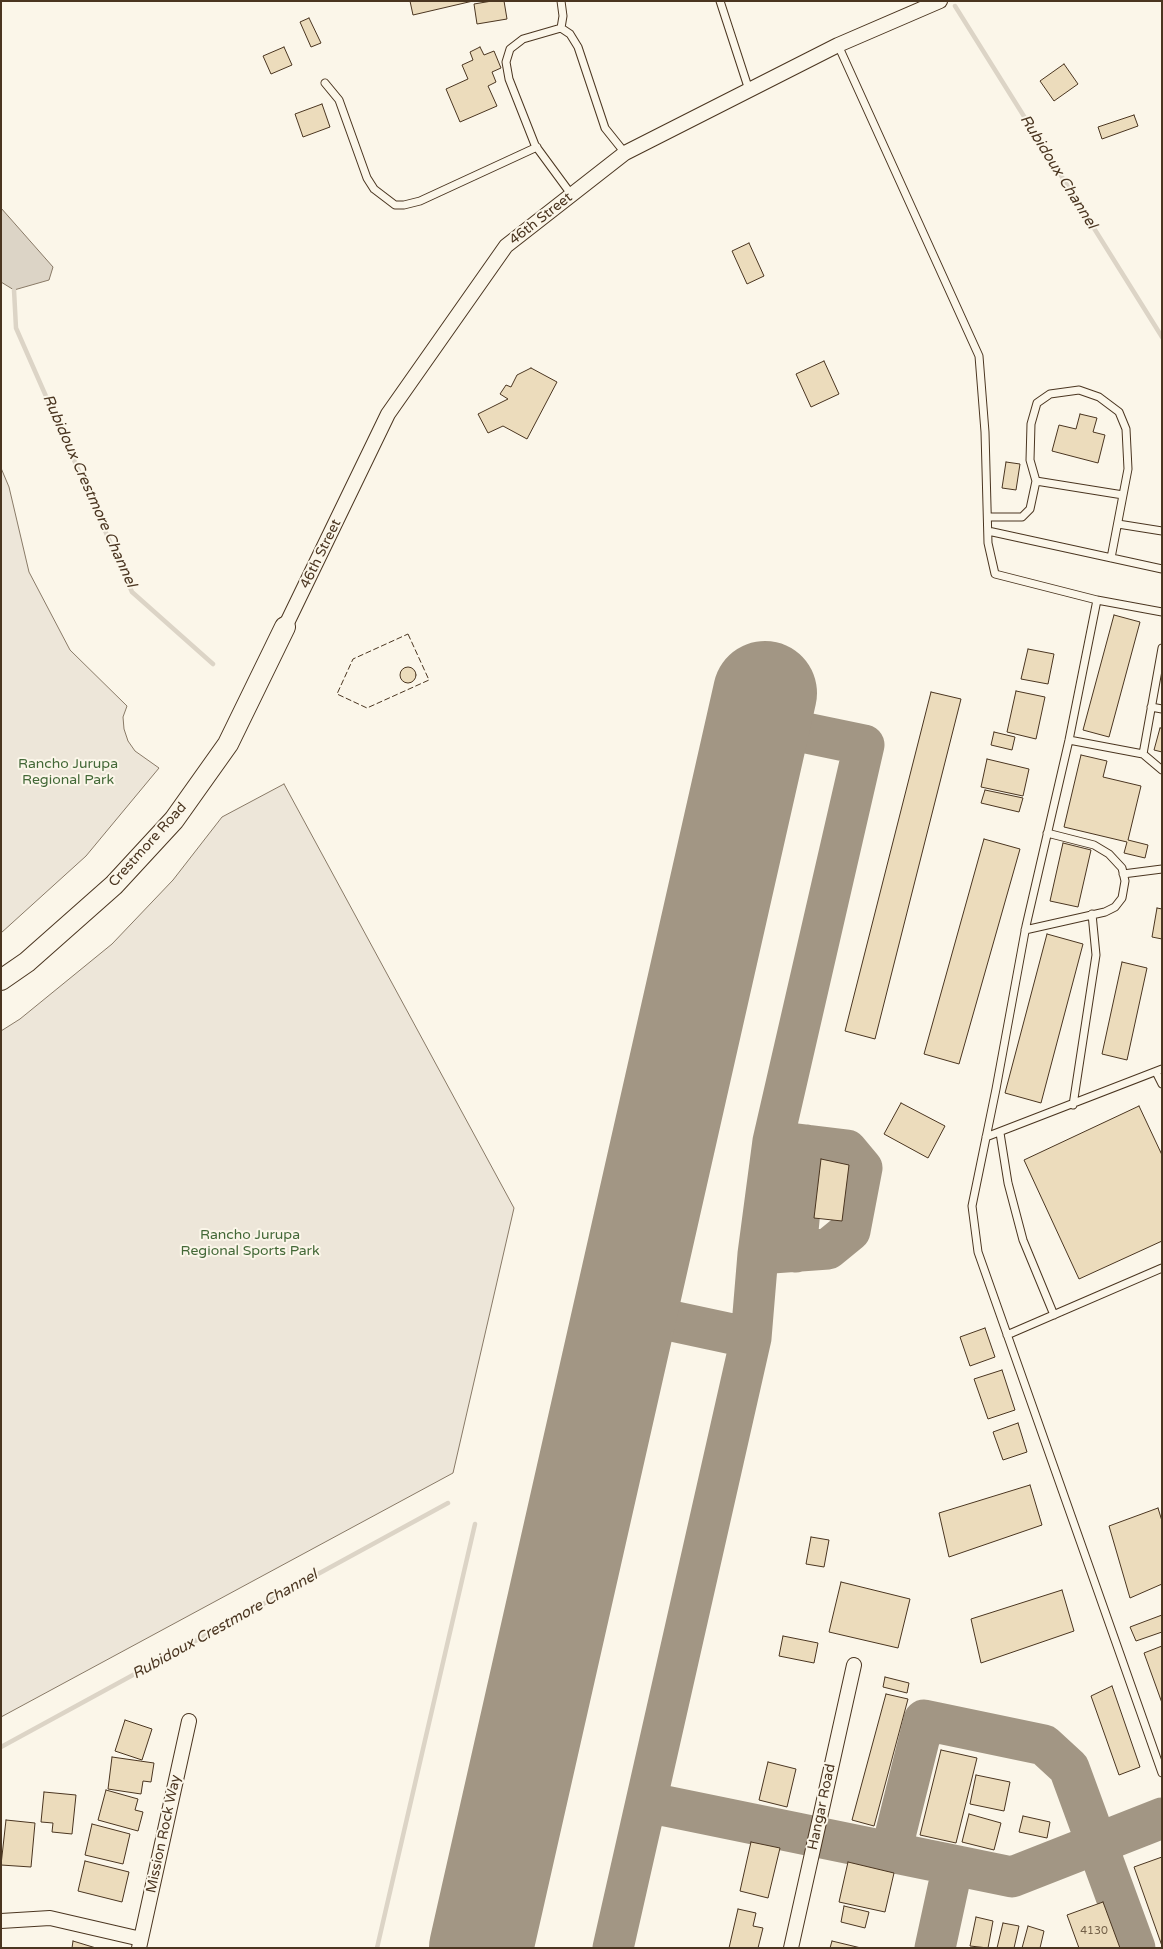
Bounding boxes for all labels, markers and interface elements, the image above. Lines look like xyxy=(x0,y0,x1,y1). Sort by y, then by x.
water label: Rubidoux Channel xyxy=(1016,112,1100,232)
street label: 46th Street xyxy=(506,189,576,249)
water label: Rubidoux Crestmore Channel xyxy=(38,392,140,590)
street label: 46th Street xyxy=(297,517,345,591)
park label: Rancho Jurupa Regional Park xyxy=(18,756,118,789)
street label: Crestmore Road xyxy=(106,799,190,891)
park label: Rancho Jurupa Regional Sports Park xyxy=(180,1227,320,1260)
water label: Rubidoux Crestmore Channel xyxy=(129,1566,321,1684)
street label: Hangar Road xyxy=(805,1762,839,1852)
street label: Mission Rock Way xyxy=(143,1773,185,1895)
house number: 4130 xyxy=(1080,1924,1108,1938)

